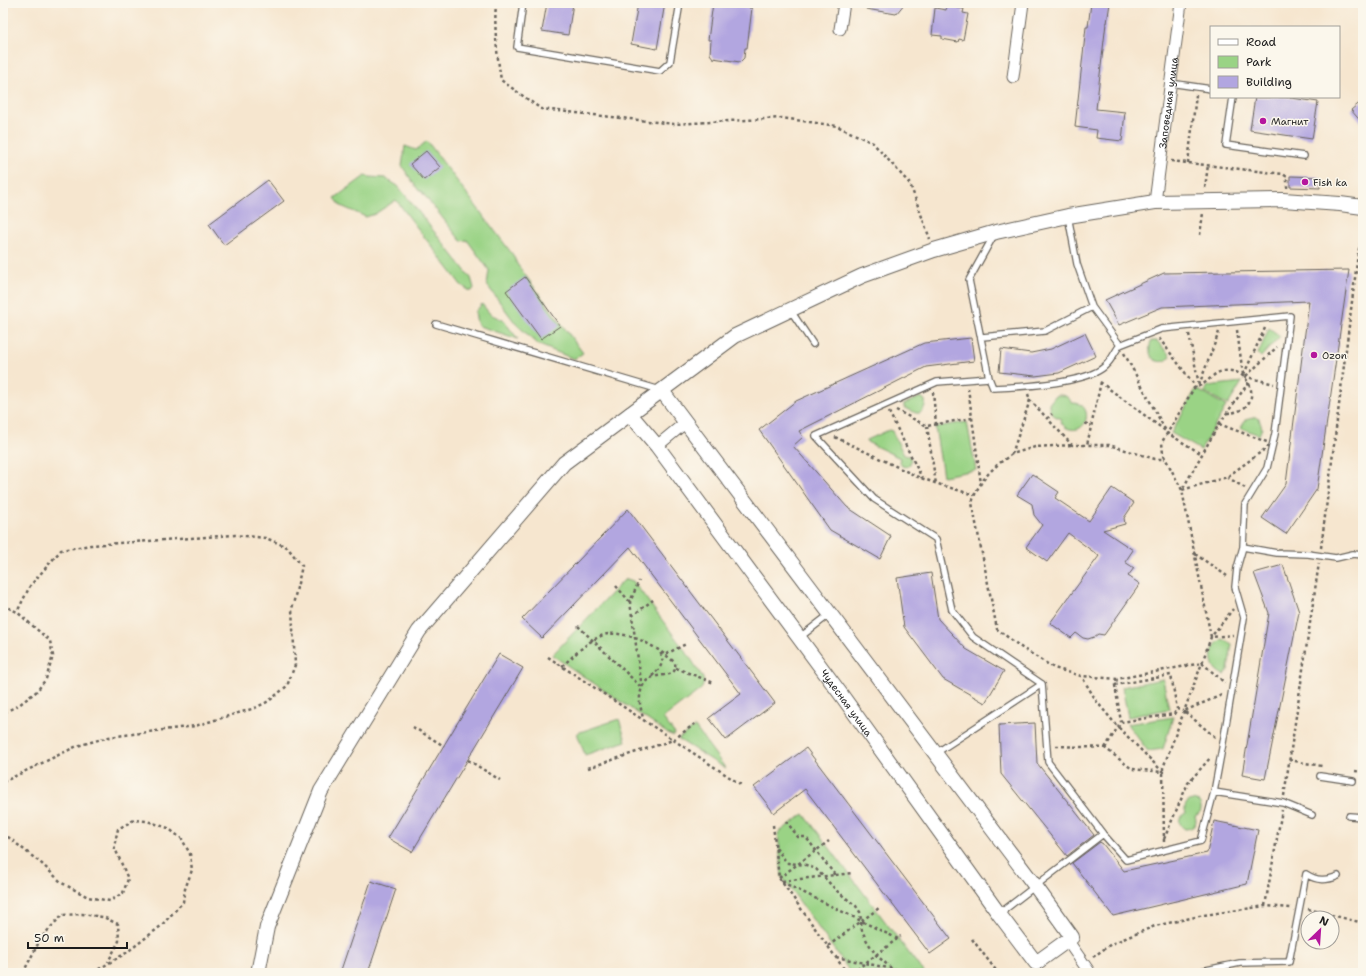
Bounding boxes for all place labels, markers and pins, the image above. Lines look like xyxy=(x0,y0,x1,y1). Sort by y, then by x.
place label: Магнит xyxy=(1271,115,1309,128)
marker: Магнит xyxy=(1258,116,1268,126)
place label: Fish ka xyxy=(1313,176,1348,189)
marker: Fish ka xyxy=(1300,177,1310,187)
place label: Ozon xyxy=(1322,349,1347,362)
marker: Ozon xyxy=(1309,350,1319,360)

